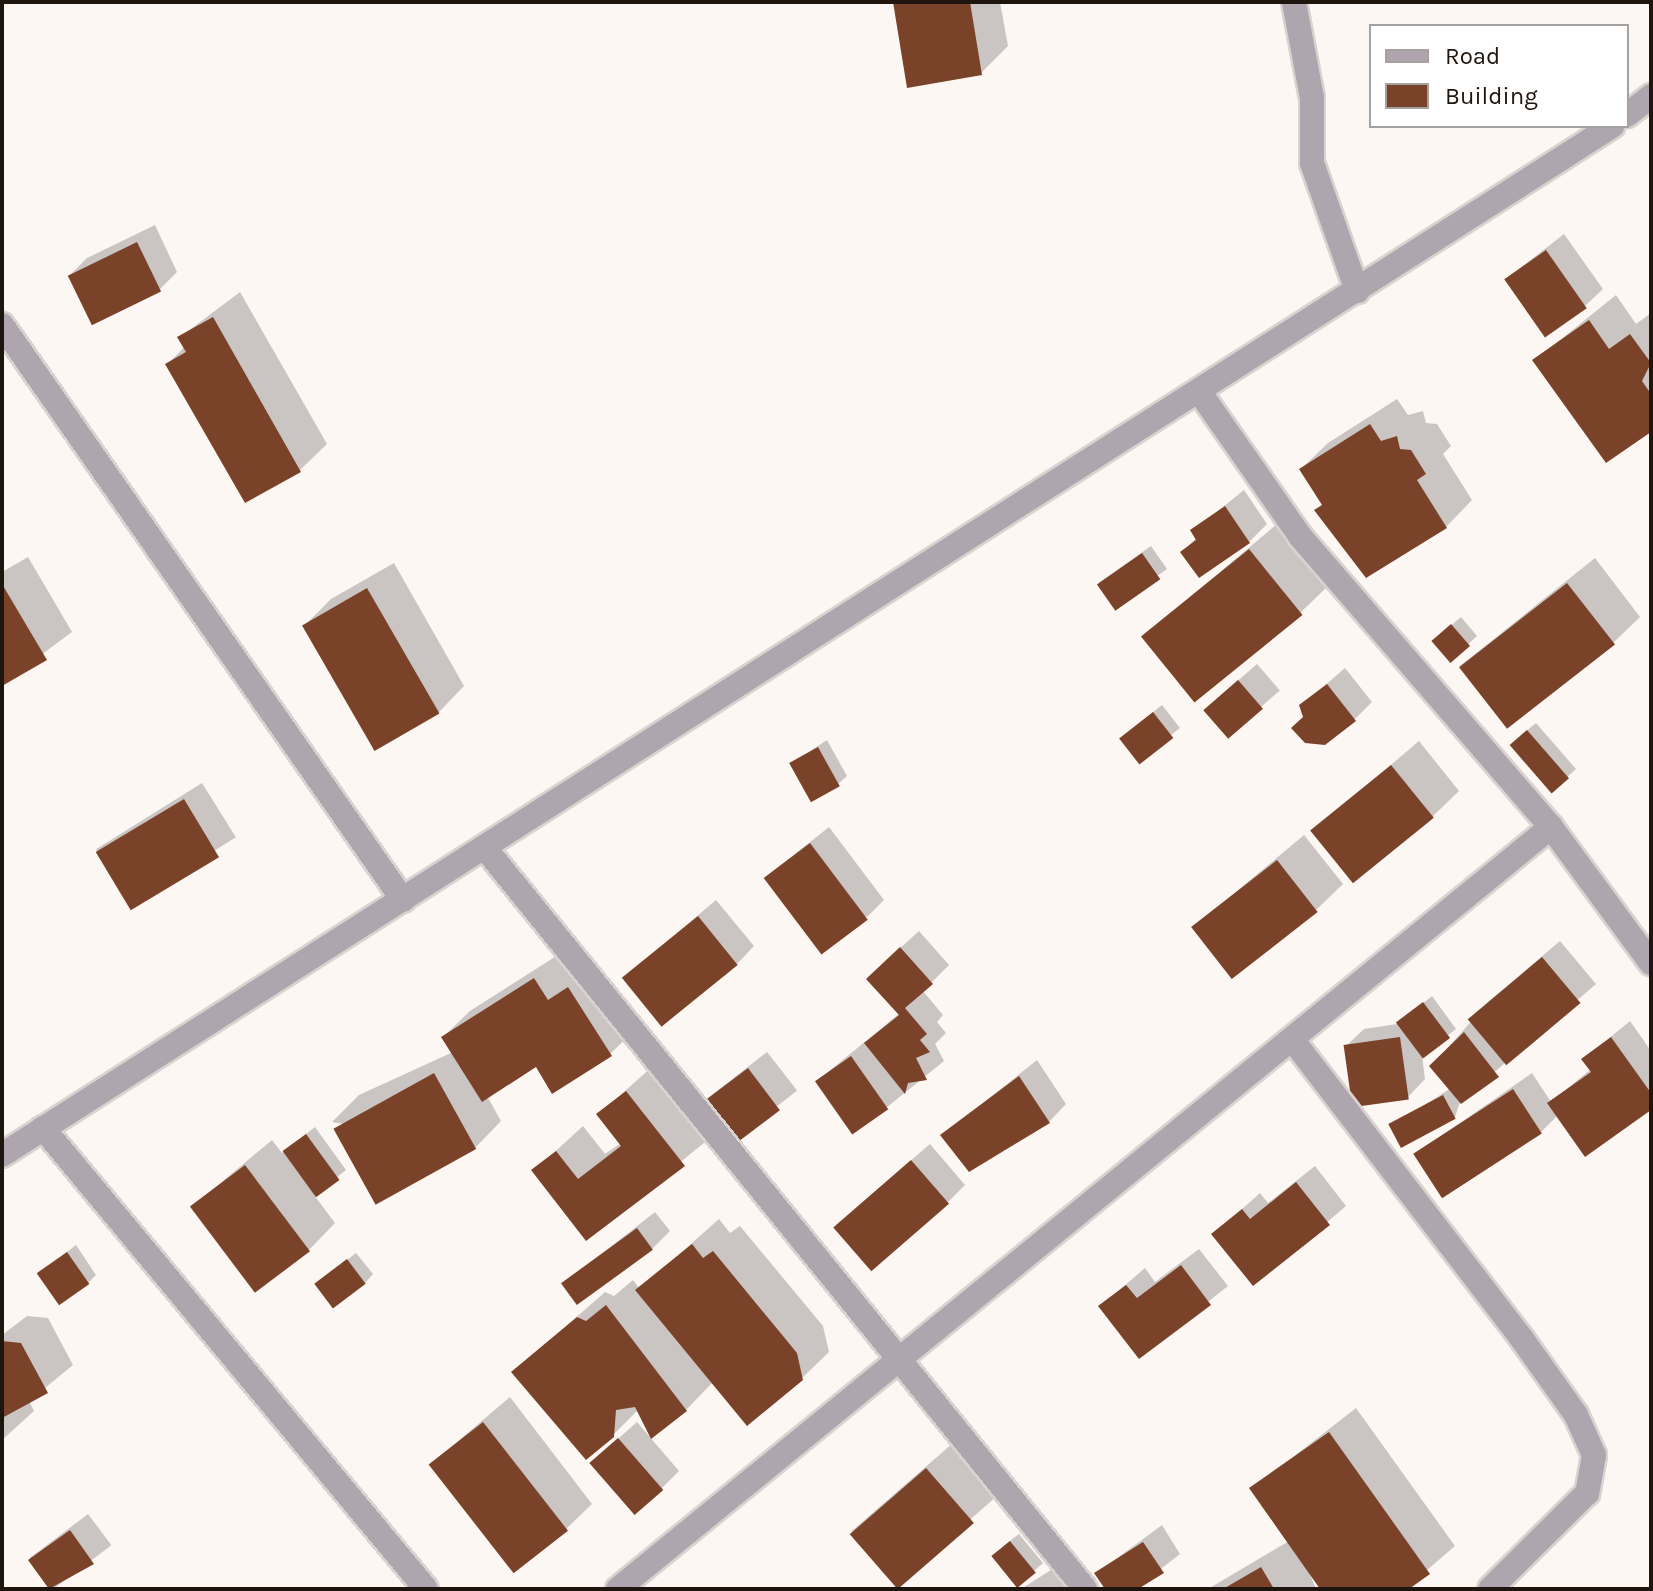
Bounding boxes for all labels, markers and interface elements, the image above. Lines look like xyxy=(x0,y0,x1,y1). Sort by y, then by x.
legend xyxy=(1369,24,1629,128)
text: Road xyxy=(1445,42,1500,70)
text: Building xyxy=(1445,82,1538,110)

